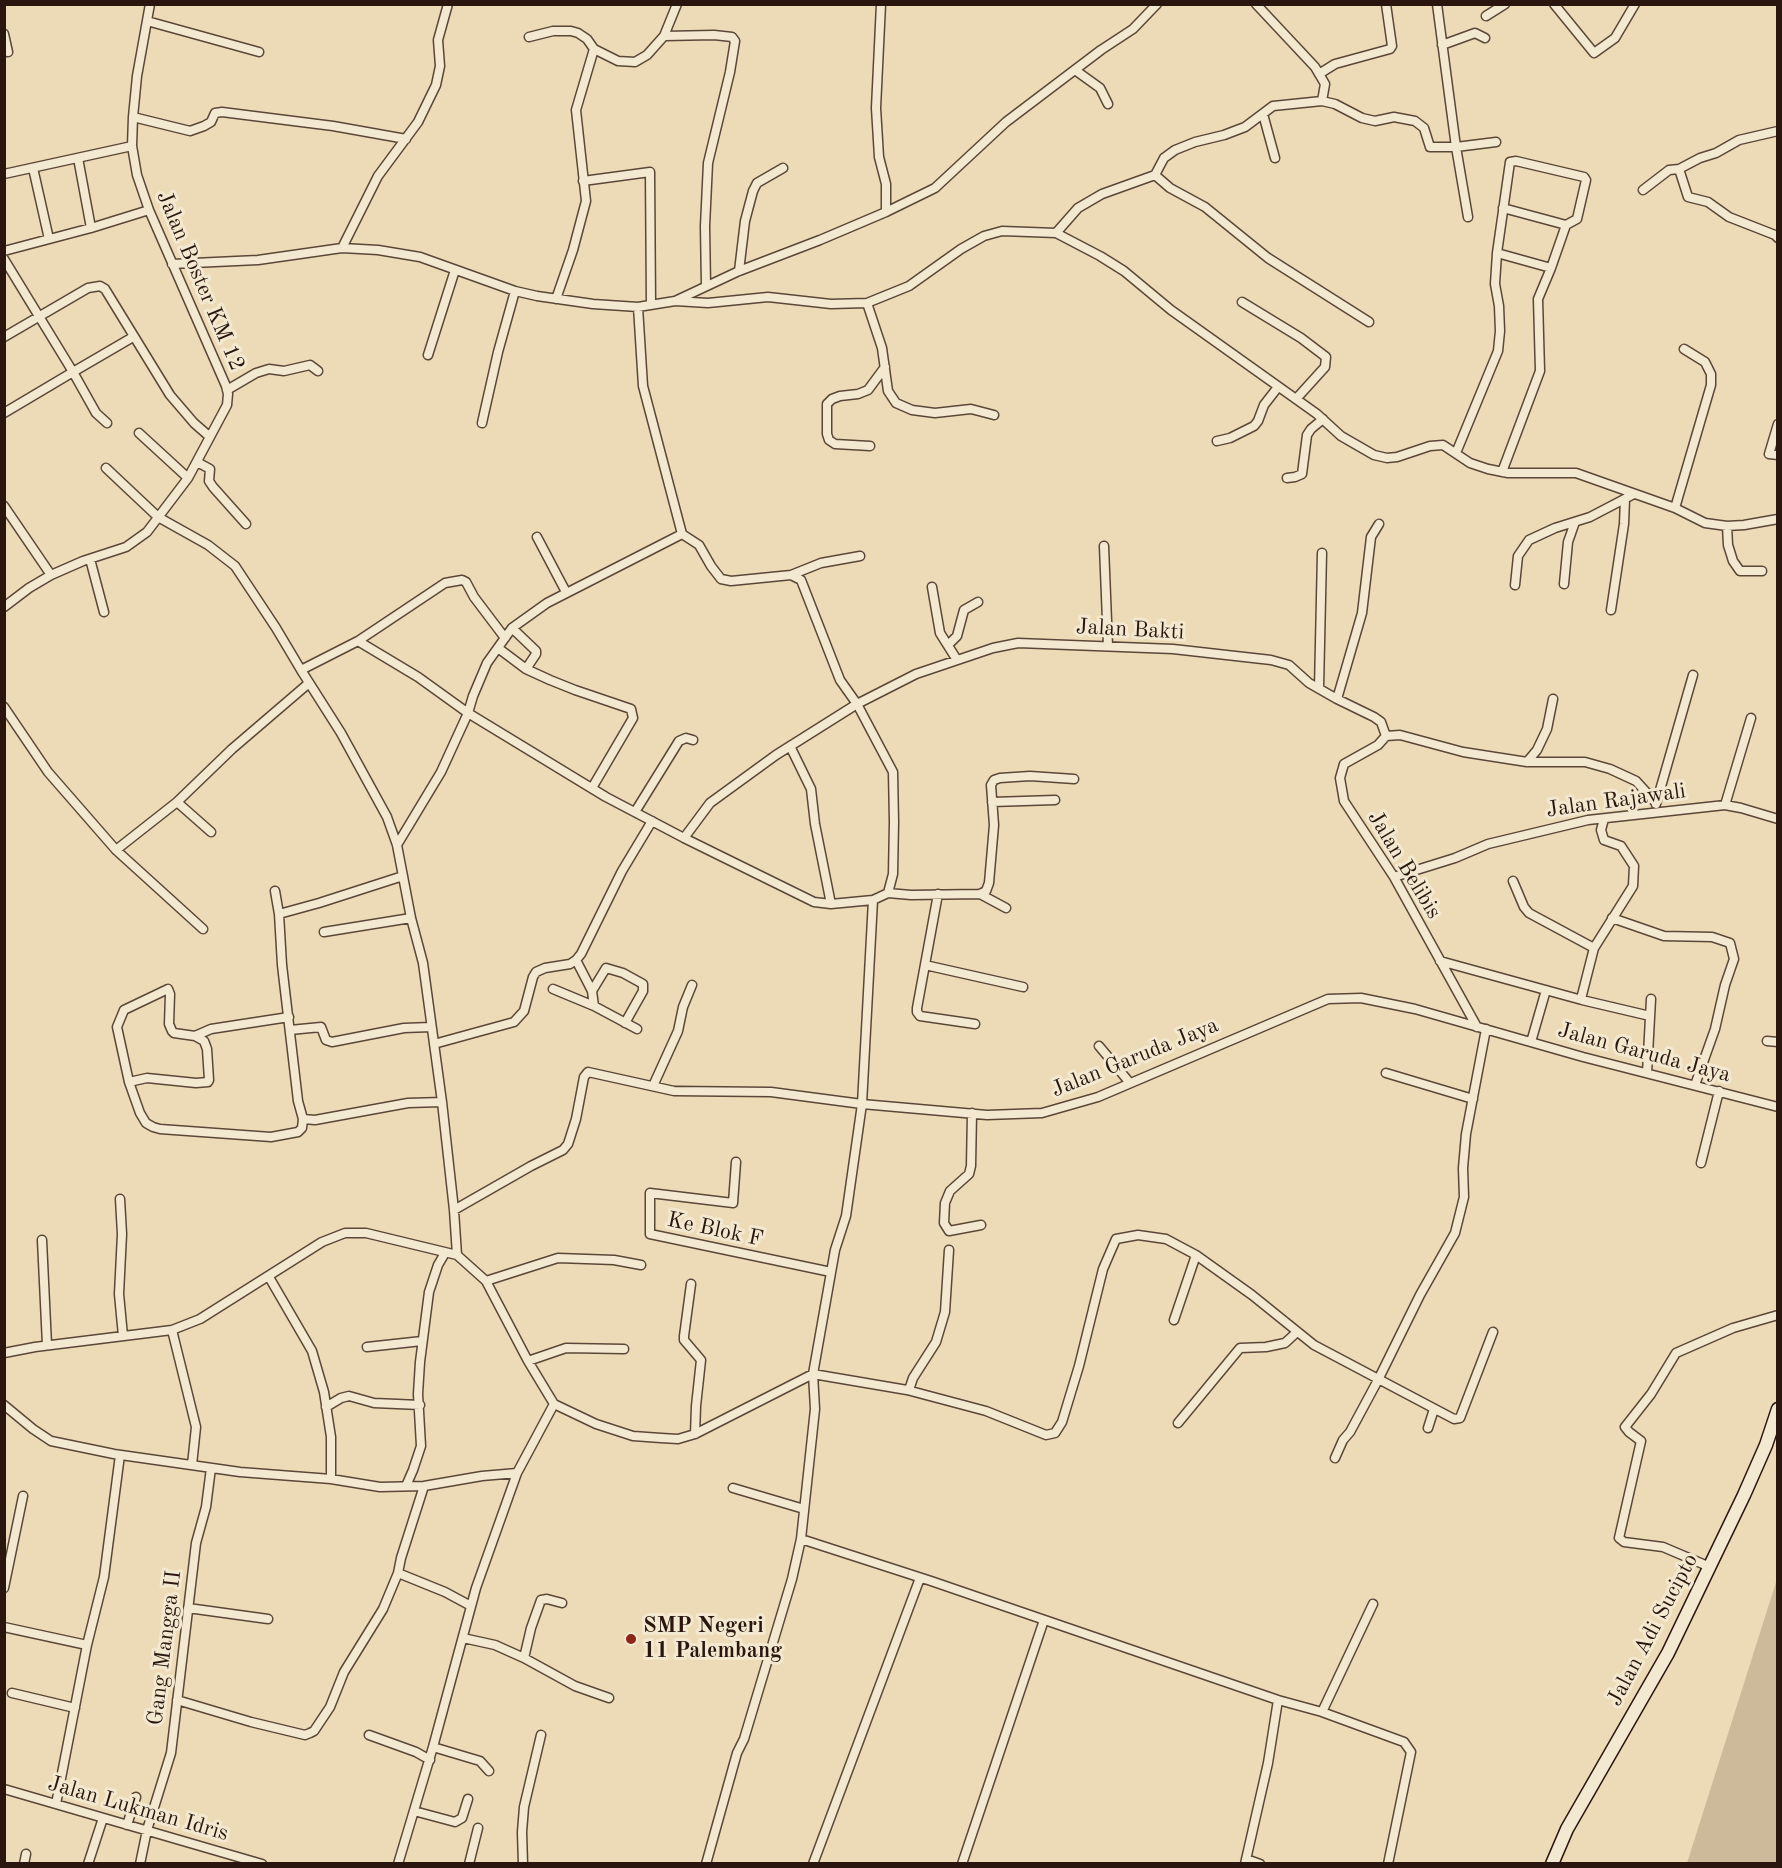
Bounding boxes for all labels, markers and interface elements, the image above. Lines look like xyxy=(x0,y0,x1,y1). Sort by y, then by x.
street label: Jalan Boster KM 12 xyxy=(150,187,250,375)
street label: Jalan Bakti xyxy=(1075,614,1185,646)
street label: Jalan Rajawali xyxy=(1544,778,1688,824)
street label: Jalan Belibis xyxy=(1361,806,1447,924)
street label: Jalan Garuda Jaya xyxy=(1048,1012,1222,1104)
street label: Jalan Garuda Jaya xyxy=(1555,1017,1733,1089)
street label: Ke Blok F xyxy=(665,1207,765,1253)
street label: Jalan Adi Sucipto xyxy=(1602,1549,1704,1711)
street label: Gang Mangga II xyxy=(142,1569,188,1727)
place label: SMP Negeri 11 Palembang xyxy=(643,1613,782,1664)
marker: SMP Negeri 11 Palembang xyxy=(624,1632,638,1646)
street label: Jalan Lukman Idris xyxy=(45,1771,231,1847)

